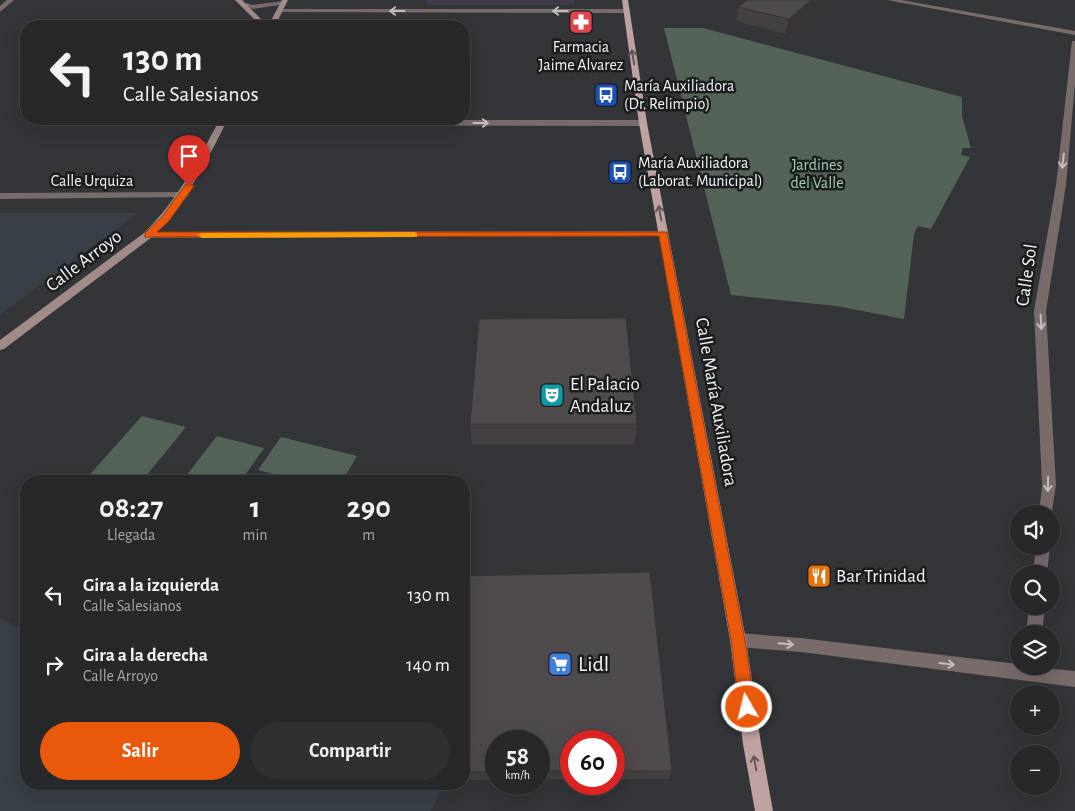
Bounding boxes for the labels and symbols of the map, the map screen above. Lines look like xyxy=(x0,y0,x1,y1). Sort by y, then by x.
one-way arrow xyxy=(390,6,406,16)
one-way arrow xyxy=(552,6,568,16)
pharmacy icon: Farmacia Jaime Alvarez xyxy=(568,9,594,35)
place label: Farmacia Jaime Alvarez xyxy=(539,39,624,73)
one-way arrow xyxy=(628,50,638,66)
place label: María Auxiliadora (Dr. Relimpio) xyxy=(624,78,734,112)
bus stop icon: María Auxiliadora (Dr. Relimpio) xyxy=(593,82,619,108)
one-way arrow xyxy=(472,118,488,128)
pin xyxy=(168,135,210,186)
one-way arrow xyxy=(1058,153,1068,169)
place label: María Auxiliadora (Laborat. Municipal) xyxy=(638,155,763,189)
park label: Jardines del Valle xyxy=(790,157,844,191)
bus stop icon: María Auxiliadora (Laborat. Municipal) xyxy=(607,159,633,185)
street label: Calle Urquiza xyxy=(51,173,133,189)
one-way arrow xyxy=(654,205,664,221)
street label: Calle Arroyo xyxy=(43,227,125,295)
street label: Calle Sol xyxy=(1013,243,1041,307)
one-way arrow xyxy=(1036,314,1046,330)
street label: Calle María Auxiliadora xyxy=(692,316,740,488)
place label: El Palacio Andaluz xyxy=(570,375,640,416)
theatre icon: El Palacio Andaluz xyxy=(539,382,565,408)
one-way arrow xyxy=(1043,476,1053,492)
restaurant icon: Bar Trinidad xyxy=(806,563,832,589)
place label: Bar Trinidad xyxy=(836,567,926,586)
one-way arrow xyxy=(778,639,794,649)
supermarket icon: Lidl xyxy=(547,651,573,677)
place label: Lidl xyxy=(578,653,609,675)
one-way arrow xyxy=(939,659,955,669)
position arrow xyxy=(720,680,772,732)
speed limit sign: 60 xyxy=(560,730,625,795)
one-way arrow xyxy=(749,755,759,771)

